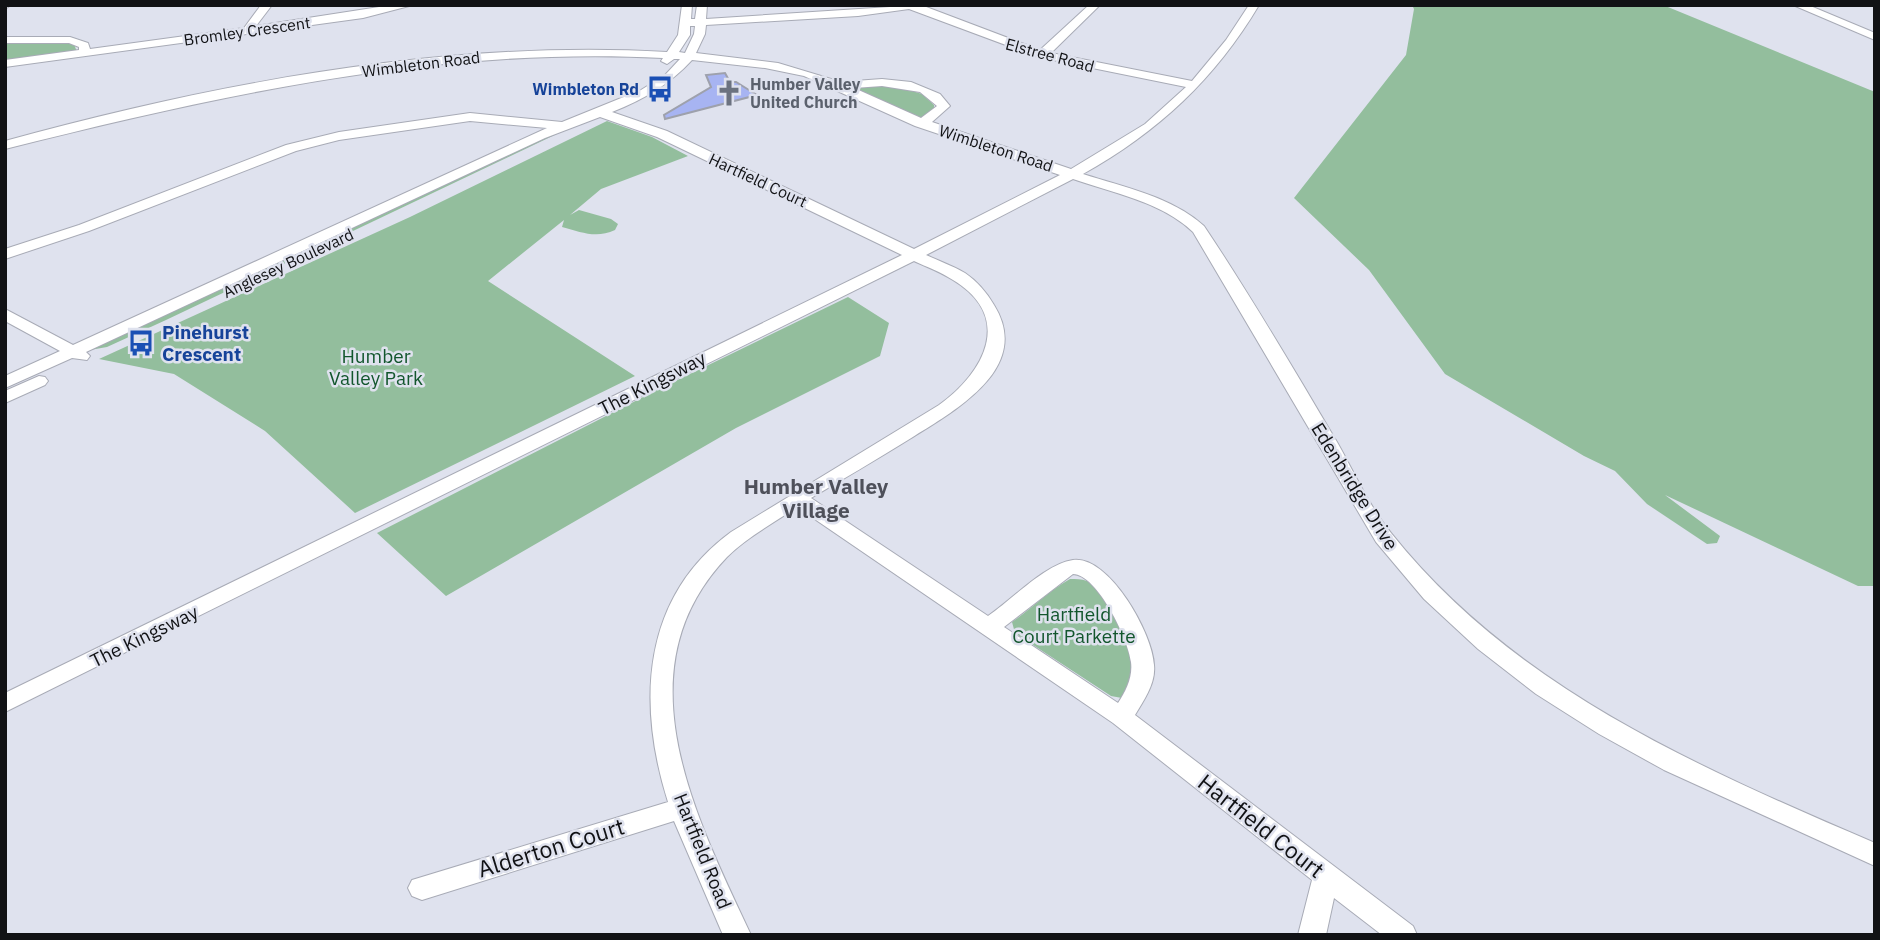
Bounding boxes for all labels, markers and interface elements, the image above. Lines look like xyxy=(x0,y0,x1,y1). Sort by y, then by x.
street label: Bromley Crescent xyxy=(182,12,312,50)
street label: Elstree Road xyxy=(1004,34,1096,76)
street label: Wimbleton Road xyxy=(361,47,481,81)
bus stop icon: Wimbleton Rd xyxy=(645,74,675,104)
place label: Humber Valley United Church xyxy=(750,74,861,112)
church icon: Humber Valley United Church xyxy=(714,78,744,108)
place label: Wimbleton Rd xyxy=(532,79,639,99)
street label: Wimbleton Road xyxy=(936,120,1056,176)
street label: Hartfield Court xyxy=(706,149,810,211)
street label: Anglesey Boulevard xyxy=(219,224,357,302)
place label: Pinehurst Crescent xyxy=(162,320,249,366)
bus stop icon: Pinehurst Crescent xyxy=(126,328,156,358)
park label: Humber Valley Park xyxy=(329,344,423,390)
street label: The Kingsway xyxy=(594,345,710,420)
street label: Edenbridge Drive xyxy=(1306,418,1404,554)
district label: Humber Valley Village xyxy=(744,472,889,524)
street label: The Kingsway xyxy=(86,599,202,672)
park label: Hartfield Court Parkette xyxy=(1012,602,1136,648)
street label: Hartfield Court xyxy=(1192,766,1331,884)
street label: Hartfield Road xyxy=(669,790,737,912)
street label: Alderton Court xyxy=(474,811,628,884)

